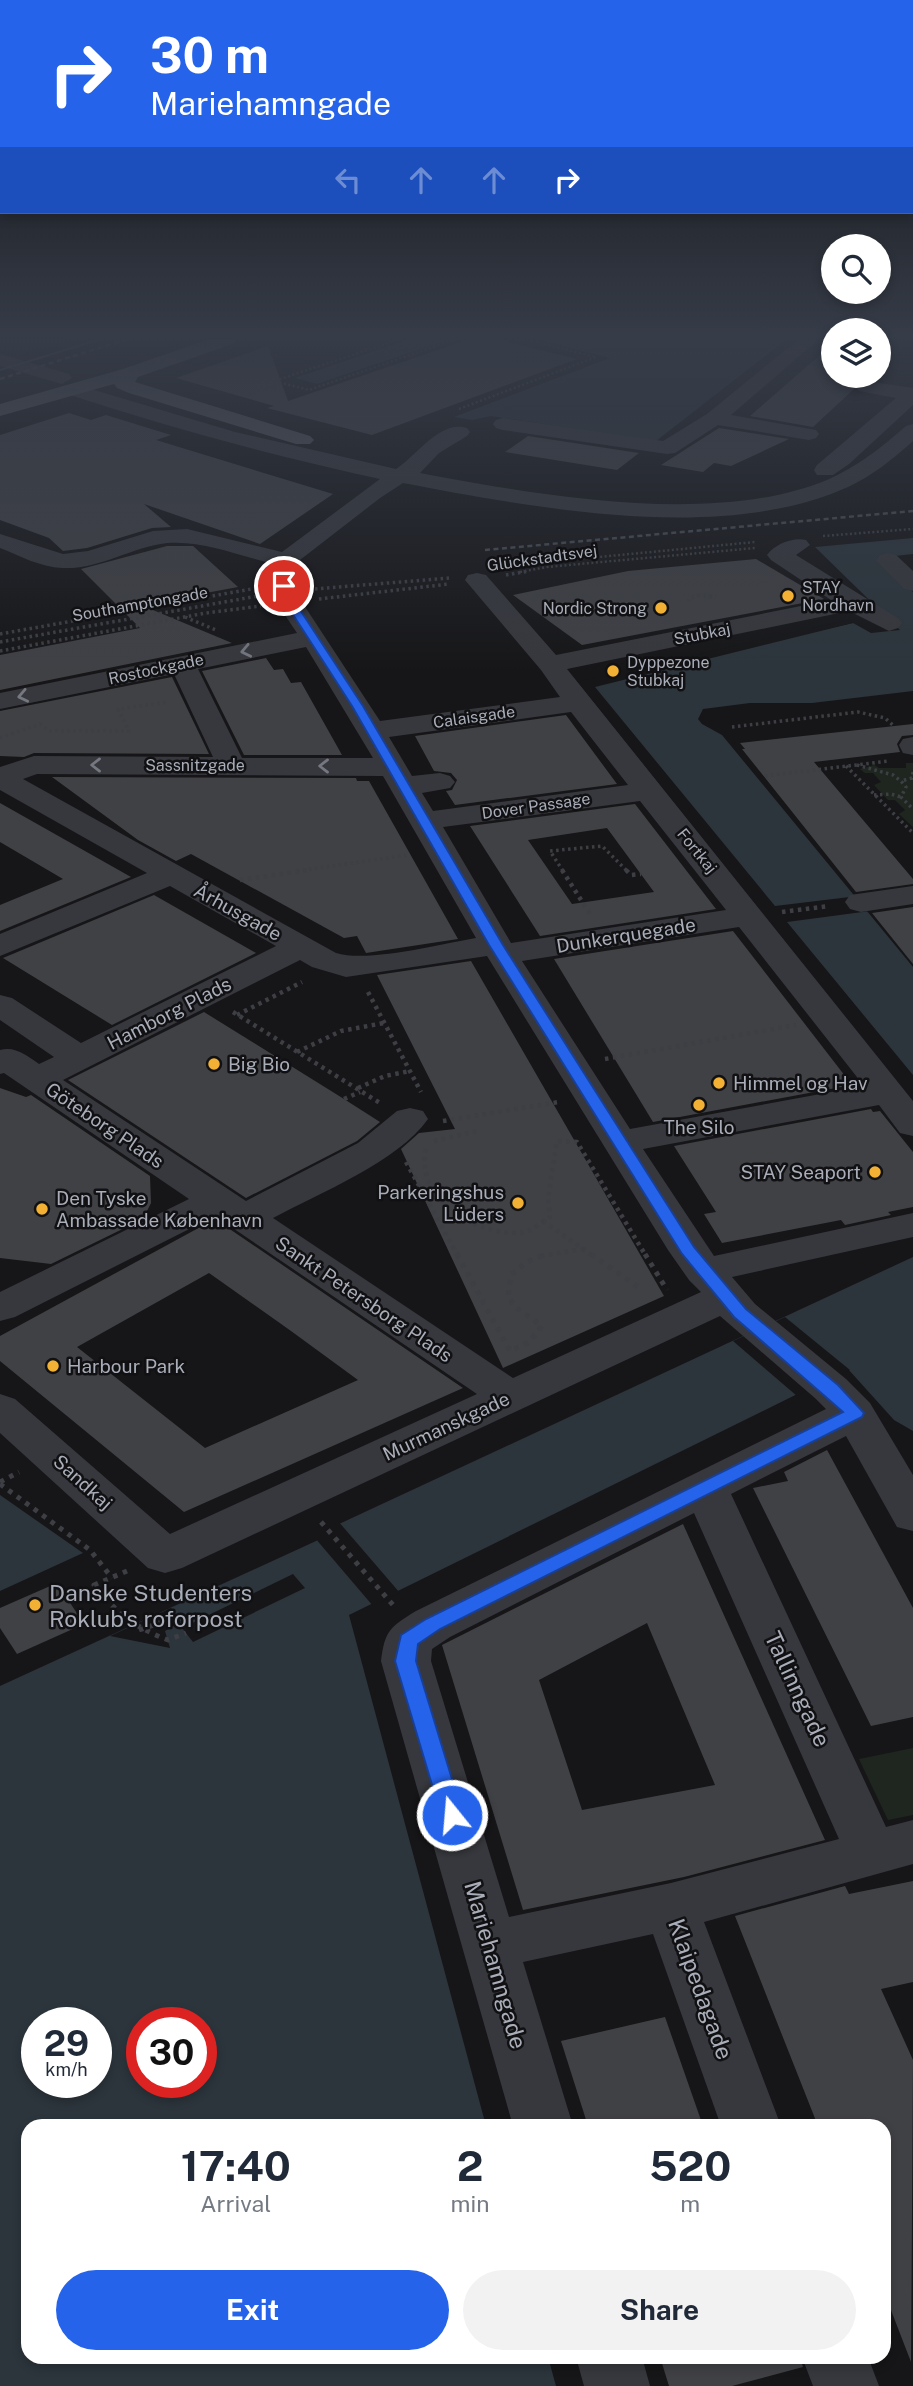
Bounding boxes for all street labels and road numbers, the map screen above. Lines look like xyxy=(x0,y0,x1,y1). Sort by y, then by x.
street label: Glückstadtsvej xyxy=(486,541,598,575)
street label: Southamptongade xyxy=(71,583,209,625)
street label: Stubkaj xyxy=(672,619,732,649)
street label: Rostockgade xyxy=(107,650,205,688)
street label: Calaisgade xyxy=(432,702,516,732)
street label: Sassnitzgade xyxy=(145,756,245,775)
street label: Dover Passage xyxy=(480,789,592,823)
street label: Fortkaj xyxy=(673,825,721,877)
street label: Århusgade xyxy=(190,878,286,945)
street label: Dunkerquegade xyxy=(555,913,697,957)
street label: Hamborg Plads xyxy=(103,972,235,1054)
street label: Göteborg Plads xyxy=(42,1078,168,1172)
street label: Sankt Petersborg Plads xyxy=(271,1232,457,1366)
street label: Murmanskgade xyxy=(379,1387,513,1465)
street label: Sandkaj xyxy=(49,1450,117,1514)
street label: Tallinngade xyxy=(759,1627,837,1751)
street label: Mariehamngade xyxy=(459,1878,533,2052)
street label: Klaipedagade xyxy=(663,1915,739,2063)

